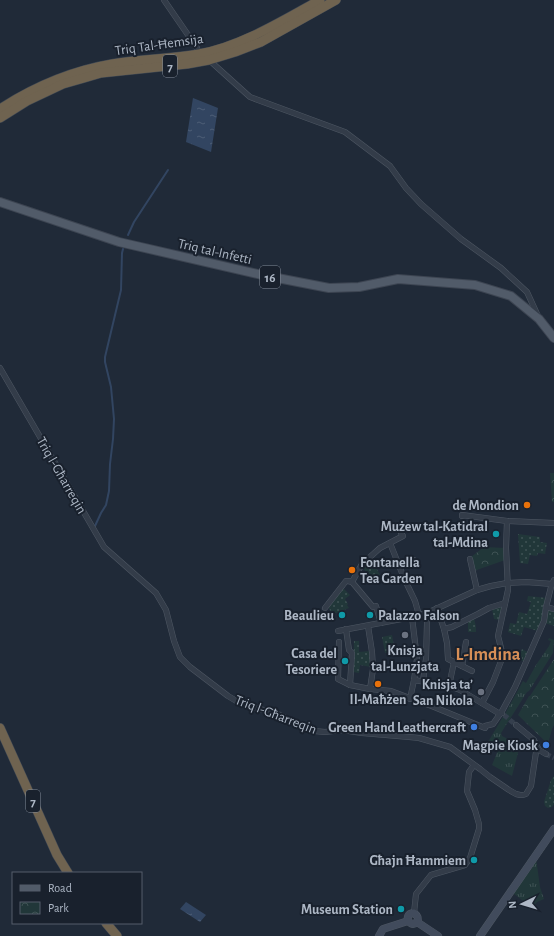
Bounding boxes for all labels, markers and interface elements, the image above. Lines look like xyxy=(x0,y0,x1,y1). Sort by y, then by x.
street label: Triq Tal-Ħemsija xyxy=(114,32,205,58)
road number: 7 xyxy=(163,55,177,77)
street label: Triq tal-Infetti xyxy=(177,237,253,267)
road number: 16 xyxy=(260,266,280,288)
street label: Triq l-Għarreqin xyxy=(34,435,89,516)
place label: de Mondion xyxy=(452,499,519,513)
marker: de Mondion xyxy=(522,500,532,510)
place label: Mużew tal-Katidral tal-Mdina xyxy=(381,520,488,550)
marker: Mużew tal-Katidral tal-Mdina xyxy=(491,529,501,539)
place label: Fontanella Tea Garden xyxy=(360,556,423,586)
marker: Fontanella Tea Garden xyxy=(347,565,357,575)
place label: Beaulieu xyxy=(284,609,335,623)
place label: Palazzo Falson xyxy=(378,609,459,623)
marker: Beaulieu xyxy=(337,610,347,620)
marker: Palazzo Falson xyxy=(365,610,375,620)
marker: Knisja tal-Lunzjata xyxy=(400,630,410,640)
place label: Knisja tal-Lunzjata xyxy=(371,644,439,674)
district label: L-Imdina xyxy=(456,646,521,664)
place label: Casa del Tesoriere xyxy=(285,647,337,677)
marker: Casa del Tesoriere xyxy=(340,656,350,666)
place label: Knisja ta’ San Nikola xyxy=(413,678,473,708)
marker: Il-Maħżen xyxy=(373,679,383,689)
marker: Knisja ta’ San Nikola xyxy=(476,687,486,697)
street label: Triq l-Għarreqin xyxy=(233,693,318,737)
place label: Il-Maħżen xyxy=(350,693,406,707)
place label: Green Hand Leathercraft xyxy=(328,721,466,735)
marker: Green Hand Leathercraft xyxy=(469,722,479,732)
place label: Magpie Kiosk xyxy=(463,739,538,753)
marker: Magpie Kiosk xyxy=(541,740,551,750)
road number: 7 xyxy=(26,790,40,812)
place label: Għajn Ħammiem xyxy=(369,854,466,868)
marker: Għajn Ħammiem xyxy=(469,855,479,865)
legend xyxy=(12,872,142,924)
text: Road xyxy=(48,882,72,894)
north arrow xyxy=(502,884,542,924)
text: N xyxy=(507,901,518,909)
text: Park xyxy=(48,902,69,914)
place label: Museum Station xyxy=(301,903,393,917)
marker: Museum Station xyxy=(396,904,406,914)

